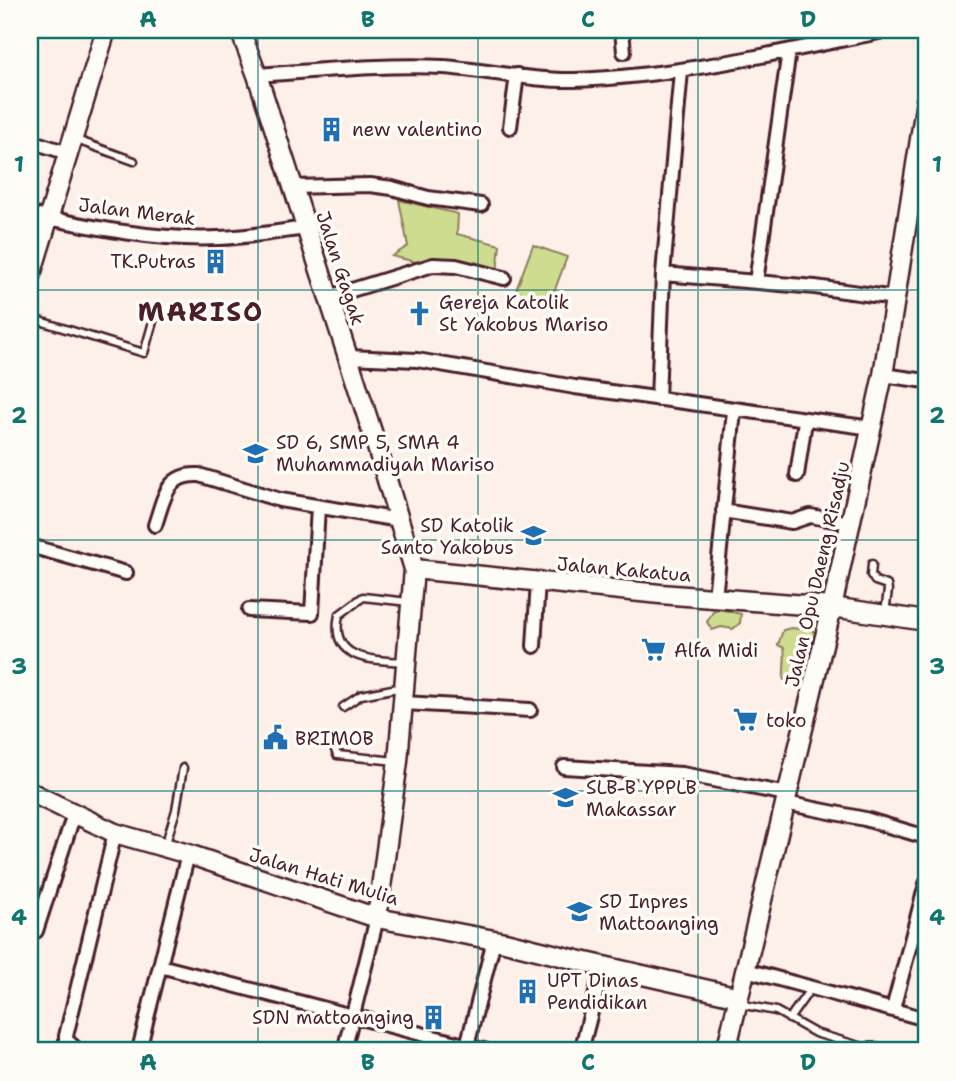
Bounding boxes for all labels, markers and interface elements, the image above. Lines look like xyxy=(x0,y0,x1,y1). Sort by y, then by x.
text: A xyxy=(139,4,157,34)
text: B xyxy=(361,4,375,34)
text: C xyxy=(581,4,595,34)
text: D xyxy=(800,4,816,34)
building icon: new valentino xyxy=(318,115,346,143)
place label: new valentino xyxy=(352,117,482,142)
text: 1 xyxy=(14,149,24,179)
text: 1 xyxy=(932,149,942,179)
street label: Jalan Merak xyxy=(77,192,197,231)
street label: Jalan Gagak xyxy=(310,208,371,329)
building icon: TK.Putras xyxy=(202,247,230,275)
place label: TK.Putras xyxy=(110,249,196,274)
place label: Gereja Katolik St Yakobus Mariso xyxy=(439,290,608,337)
district label: MARISO xyxy=(138,294,264,329)
church icon: Gereja Katolik St Yakobus Mariso xyxy=(405,299,433,327)
text: 2 xyxy=(11,400,27,430)
text: 2 xyxy=(929,400,945,430)
place label: SD 6, SMP 5, SMA 4 Muhammadiyah Mariso xyxy=(276,430,494,477)
school or university icon: SD 6, SMP 5, SMA 4 Muhammadiyah Mariso xyxy=(242,439,270,467)
street label: Jalan Opu Daeng Risadju xyxy=(779,459,856,690)
place label: SD Katolik Santo Yakobus xyxy=(381,513,514,560)
school or university icon: SD Katolik Santo Yakobus xyxy=(520,522,548,550)
street label: Jalan Kakatua xyxy=(556,551,692,588)
supermarket icon: Alfa Midi xyxy=(640,636,668,664)
place label: Alfa Midi xyxy=(674,638,758,663)
text: 3 xyxy=(11,651,27,681)
text: 3 xyxy=(929,651,945,681)
supermarket icon: toko xyxy=(732,706,760,734)
place label: toko xyxy=(766,708,806,733)
public building icon: BRIMOB xyxy=(261,724,289,752)
place label: BRIMOB xyxy=(295,726,374,751)
place label: SLB-B YPPLB Makassar xyxy=(586,775,697,822)
school or university icon: SLB-B YPPLB Makassar xyxy=(552,784,580,812)
street label: Jalan Hati Mulia xyxy=(246,842,402,911)
place label: SD Inpres Mattoanging xyxy=(599,889,719,936)
school or university icon: SD Inpres Mattoanging xyxy=(565,898,593,926)
text: 4 xyxy=(11,902,27,932)
text: 4 xyxy=(929,902,945,932)
place label: UPT Dinas Pendidikan xyxy=(547,968,647,1015)
building icon: UPT Dinas Pendidikan xyxy=(513,977,541,1005)
building icon: SDN mattoanging xyxy=(420,1003,448,1031)
place label: SDN mattoanging xyxy=(252,1005,414,1030)
text: A xyxy=(139,1047,157,1077)
text: B xyxy=(361,1047,375,1077)
text: C xyxy=(581,1047,595,1077)
text: D xyxy=(800,1047,816,1077)

